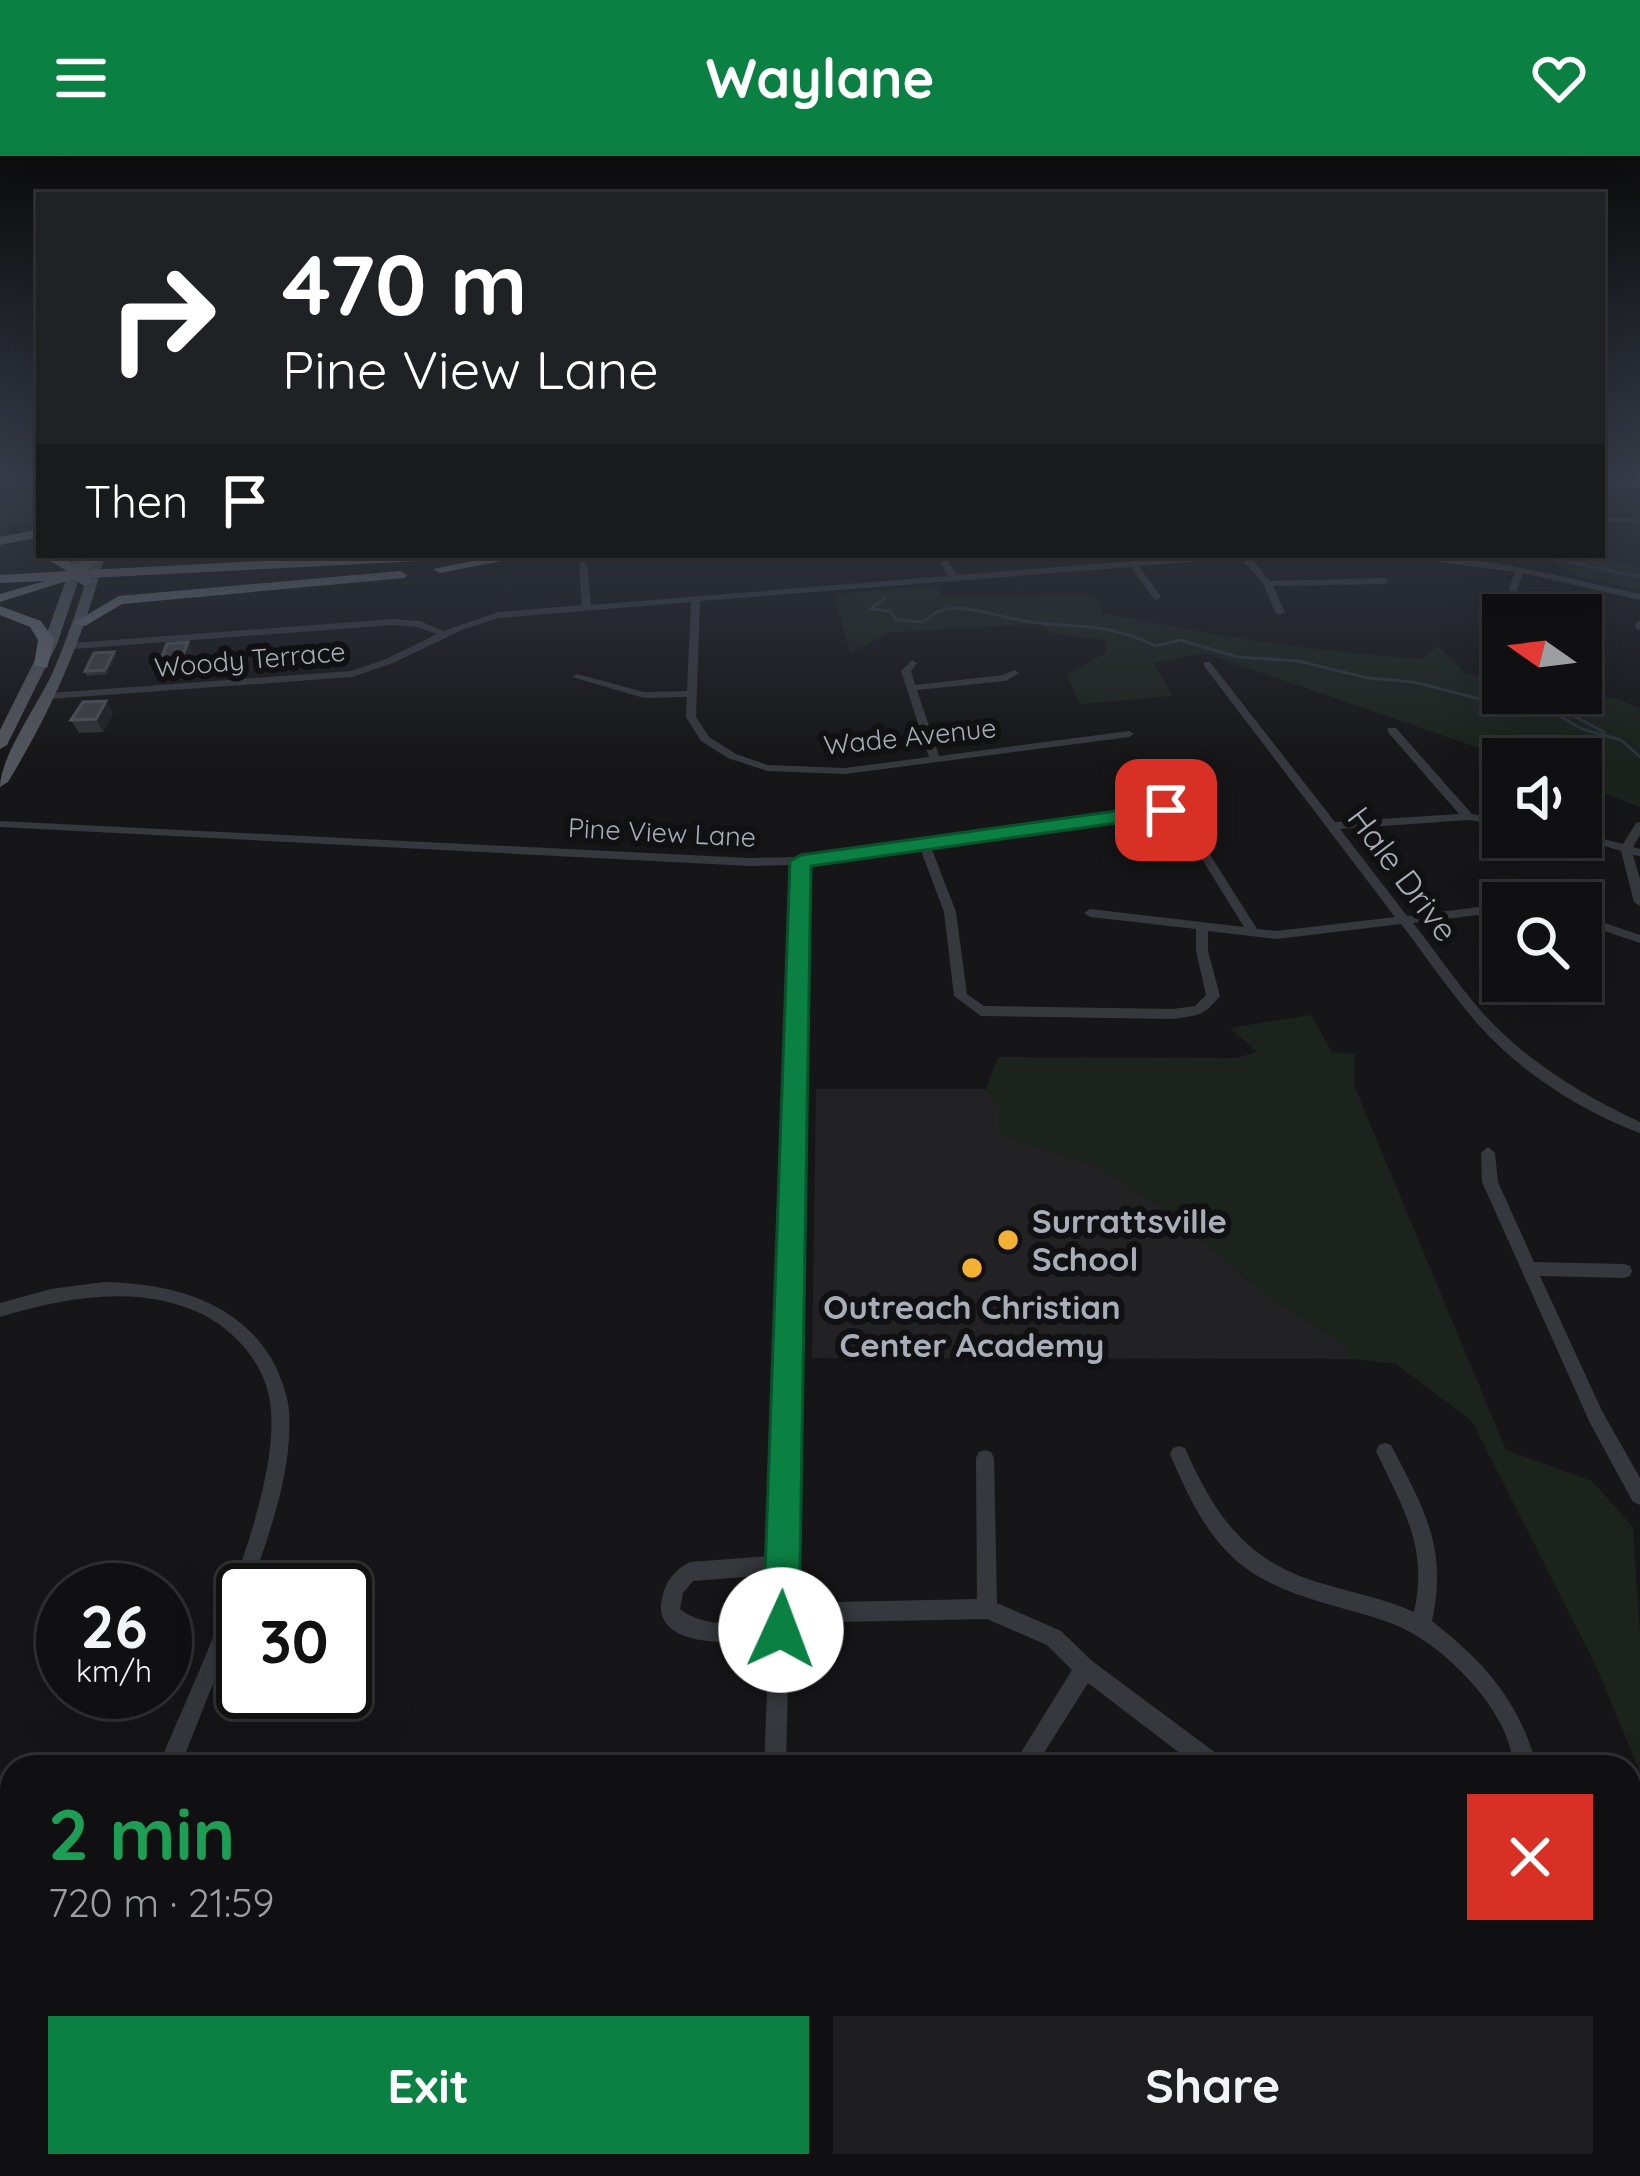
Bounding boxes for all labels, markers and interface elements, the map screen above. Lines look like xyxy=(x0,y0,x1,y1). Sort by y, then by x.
text: Waylane xyxy=(706,44,934,112)
icon: menu xyxy=(48,45,114,111)
icon: heart xyxy=(1526,45,1592,111)
text: 470 m xyxy=(282,231,528,336)
icon: right xyxy=(84,240,240,396)
text: Pine View Lane xyxy=(282,335,659,403)
icon: arrive xyxy=(212,468,278,534)
text: Then xyxy=(84,473,188,529)
north arrow xyxy=(1482,594,1602,714)
map controls xyxy=(1482,594,1602,1002)
street label: Woody Terrace xyxy=(153,634,347,684)
street label: Wade Avenue xyxy=(822,710,998,762)
button: sound xyxy=(1482,738,1602,858)
pin xyxy=(1115,759,1217,861)
icon: arrive xyxy=(1133,777,1199,843)
street label: Hale Drive xyxy=(1339,798,1467,949)
street label: Pine View Lane xyxy=(567,810,757,854)
button: search xyxy=(1482,882,1602,1002)
place label: Surrattsville School xyxy=(1032,1200,1227,1279)
marker: Surrattsville School xyxy=(995,1227,1021,1253)
marker: Outreach Christian Center Academy xyxy=(959,1255,985,1281)
place label: Outreach Christian Center Academy xyxy=(823,1286,1121,1365)
speed limit sign: 30 xyxy=(216,1563,372,1719)
position arrow xyxy=(718,1567,844,1693)
text: 26 xyxy=(80,1588,148,1663)
text: km/h xyxy=(76,1652,152,1690)
text: 2 min xyxy=(48,1788,235,1878)
button: close xyxy=(1467,1794,1593,1920)
text: 720 m · 21:59 xyxy=(48,1878,274,1927)
button: Exit xyxy=(48,2016,809,2154)
button: Share xyxy=(833,2016,1593,2154)

